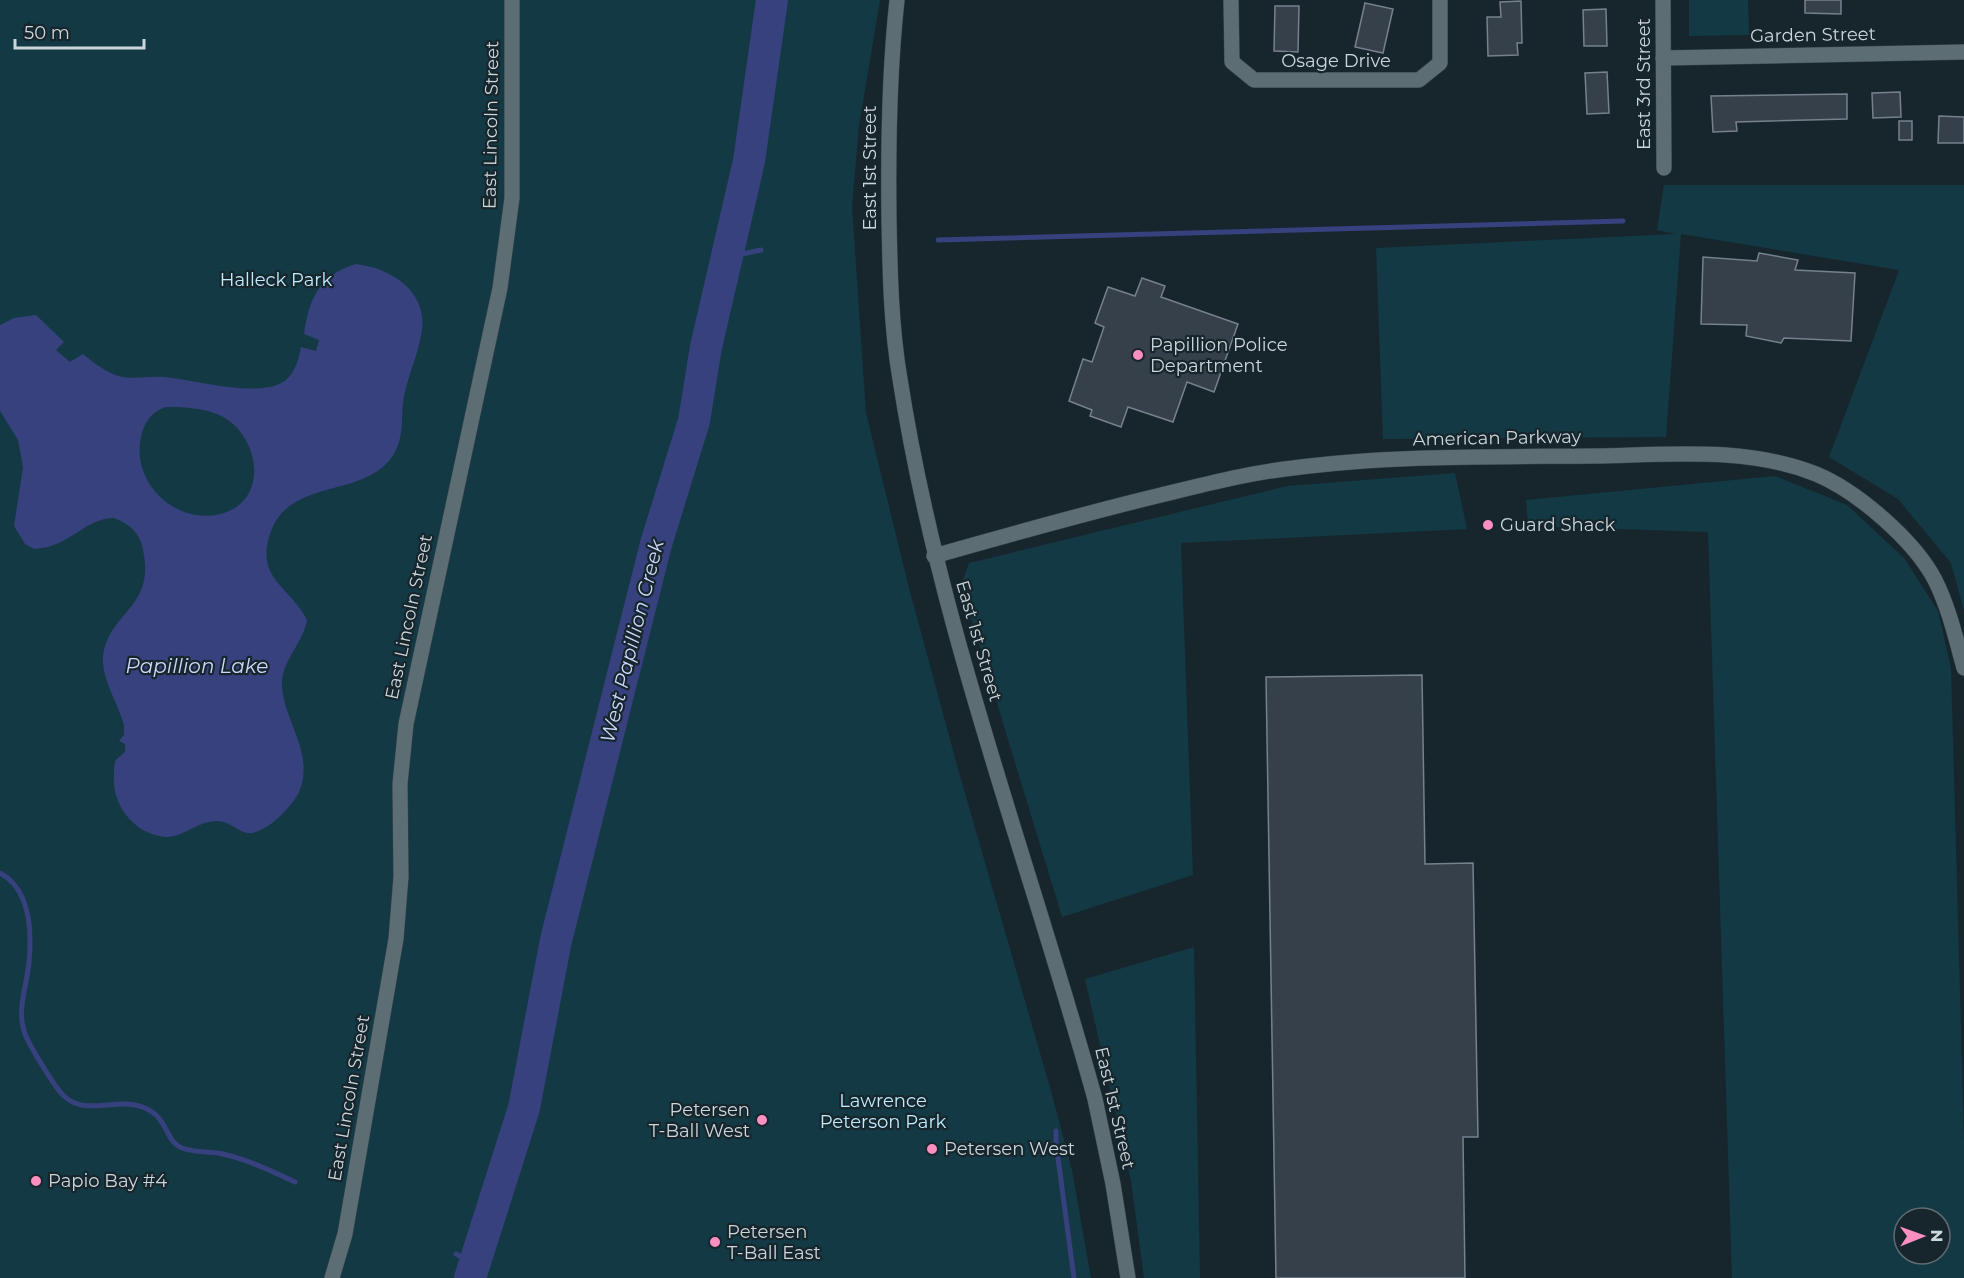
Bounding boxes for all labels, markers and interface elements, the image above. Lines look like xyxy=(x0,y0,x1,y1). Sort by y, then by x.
scale bar xyxy=(15,12,144,50)
street label: East 3rd Street xyxy=(1633,18,1655,150)
text: 50 m xyxy=(24,22,70,44)
street label: Garden Street xyxy=(1750,23,1876,47)
street label: East Lincoln Street xyxy=(479,41,503,209)
street label: Osage Drive xyxy=(1281,50,1391,72)
street label: East 1st Street xyxy=(859,105,881,231)
park label: Halleck Park xyxy=(220,269,332,291)
place label: Papillion Police Department xyxy=(1150,334,1288,377)
marker: Papillion Police Department xyxy=(1131,348,1145,362)
street label: American Parkway xyxy=(1413,426,1582,450)
place label: Guard Shack xyxy=(1500,514,1615,536)
marker: Guard Shack xyxy=(1481,518,1495,532)
street label: East Lincoln Street xyxy=(381,532,437,702)
water label: West Papillion Creek xyxy=(595,536,669,745)
street label: East 1st Street xyxy=(951,578,1007,704)
water label: Papillion Lake xyxy=(126,654,268,678)
street label: East Lincoln Street xyxy=(324,1013,374,1183)
street label: East 1st Street xyxy=(1090,1045,1140,1171)
park label: Lawrence Peterson Park xyxy=(820,1090,947,1133)
place label: Petersen T-Ball West xyxy=(649,1099,750,1142)
marker: Petersen T-Ball West xyxy=(755,1113,769,1127)
place label: Petersen West xyxy=(944,1138,1075,1160)
marker: Petersen West xyxy=(925,1142,939,1156)
place label: Papio Bay #4 xyxy=(48,1170,167,1192)
marker: Papio Bay #4 xyxy=(29,1174,43,1188)
north arrow xyxy=(1892,1206,1952,1266)
place label: Petersen T-Ball East xyxy=(727,1221,821,1264)
text: N xyxy=(1927,1229,1946,1242)
marker: Petersen T-Ball East xyxy=(708,1235,722,1249)

